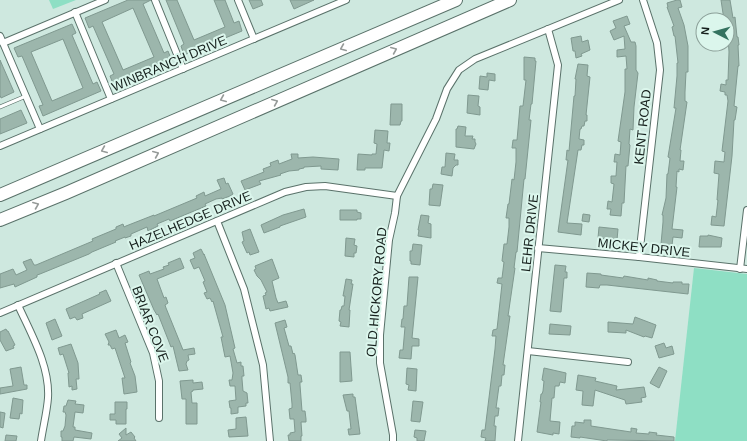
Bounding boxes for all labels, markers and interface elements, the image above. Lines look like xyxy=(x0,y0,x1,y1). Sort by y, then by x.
north arrow xyxy=(695,12,735,52)
text: N xyxy=(699,26,711,36)
street label: WINBRANCH DRIVE xyxy=(109,32,229,94)
one-way arrow xyxy=(340,43,347,51)
one-way arrow xyxy=(391,47,398,55)
street label: KENT ROAD xyxy=(631,89,654,165)
one-way arrow xyxy=(220,94,228,102)
one-way arrow xyxy=(270,99,278,107)
one-way arrow xyxy=(100,145,108,153)
one-way arrow xyxy=(151,151,159,159)
street label: HAZELHEDGE DRIVE xyxy=(127,188,254,253)
street label: LEHR DRIVE xyxy=(518,193,541,273)
one-way arrow xyxy=(32,202,40,210)
street label: OLD HICKORY ROAD xyxy=(363,226,390,358)
street label: MICKEY DRIVE xyxy=(597,235,691,260)
street label: BRIAR COVE xyxy=(129,284,172,365)

